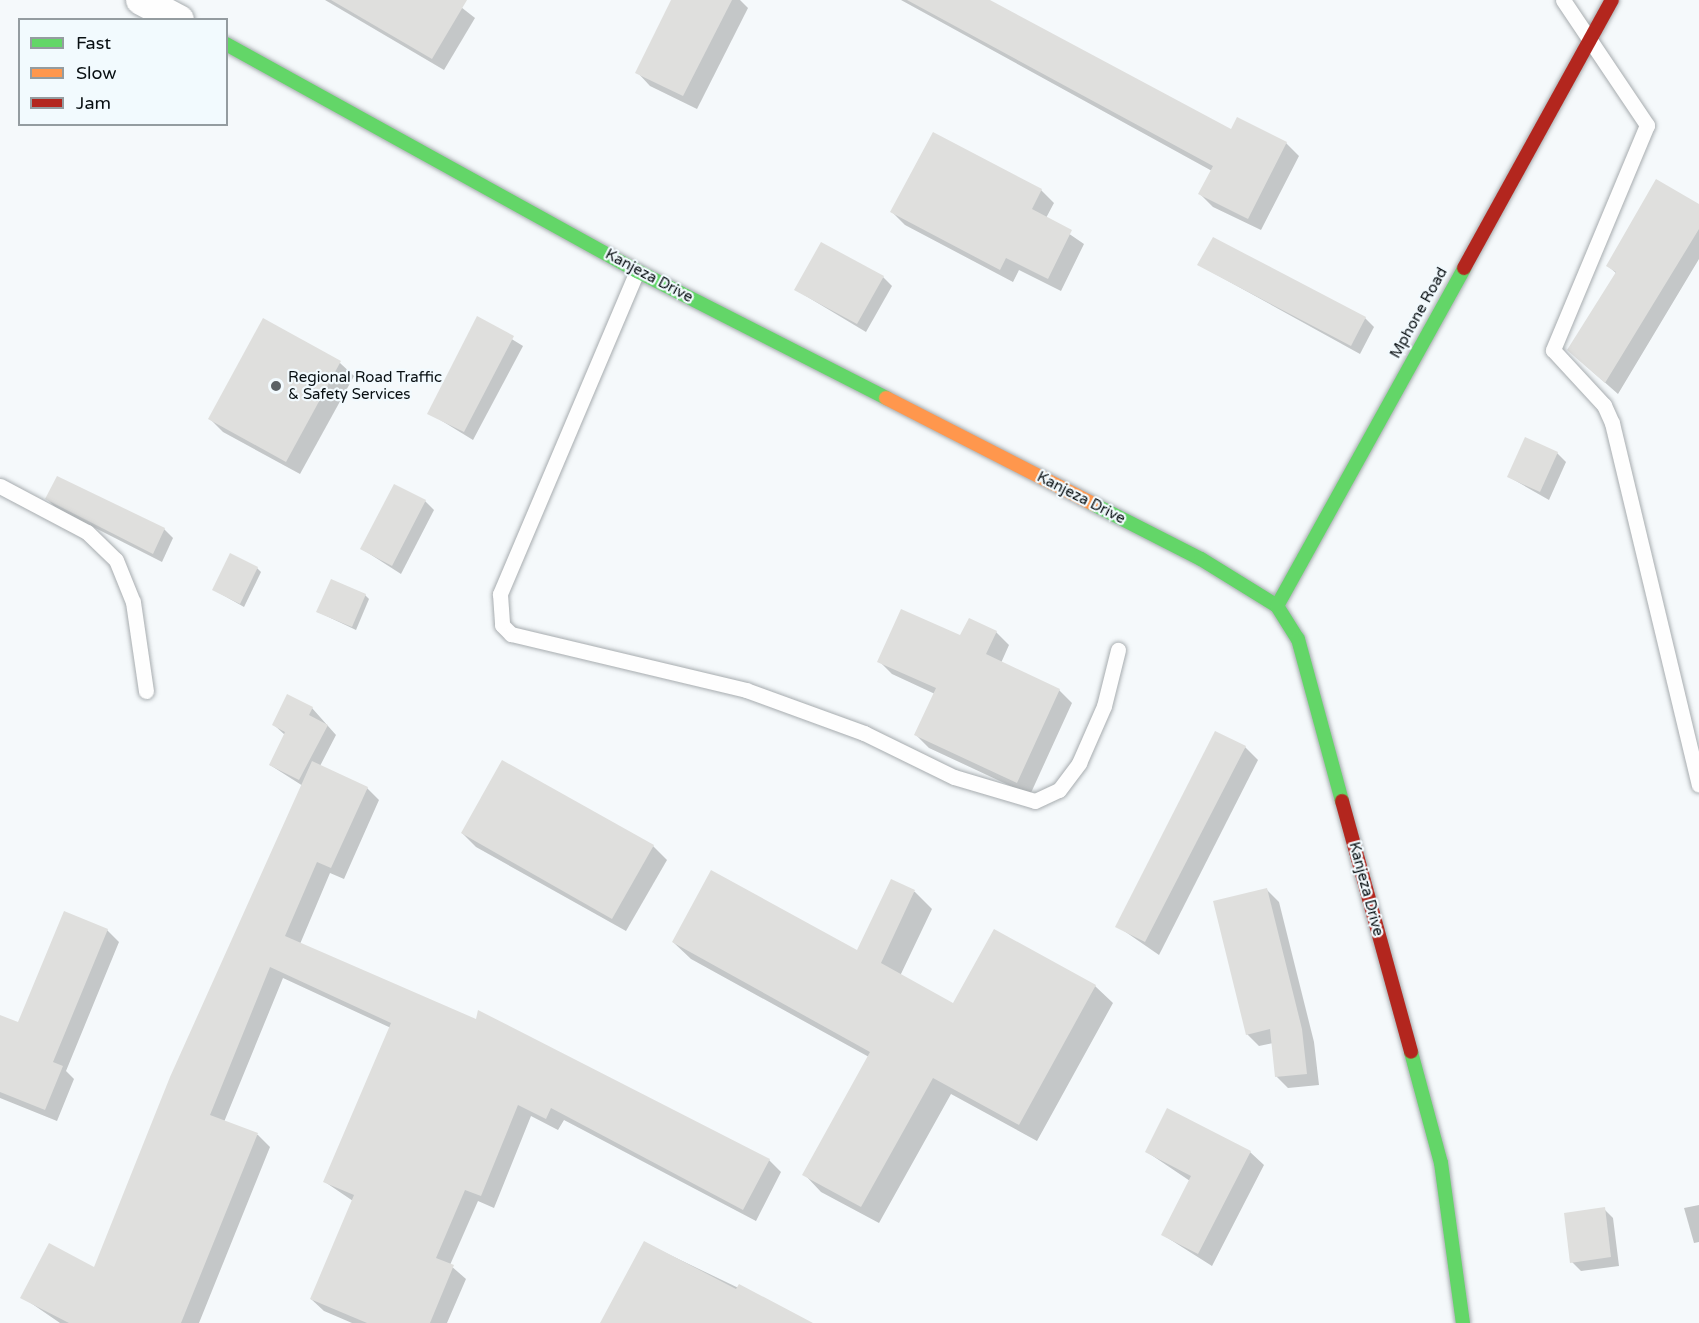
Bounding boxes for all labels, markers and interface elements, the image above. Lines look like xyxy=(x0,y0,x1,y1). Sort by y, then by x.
legend xyxy=(18,18,228,126)
text: Fast xyxy=(76,32,111,54)
text: Slow xyxy=(76,62,117,84)
text: Jam xyxy=(76,92,111,114)
street label: Kanjeza Drive xyxy=(602,245,696,307)
street label: Mphone Road xyxy=(1387,264,1451,362)
place label: Regional Road Traffic & Safety Services xyxy=(288,368,442,403)
marker: Regional Road Traffic & Safety Services xyxy=(269,379,283,393)
street label: Kanjeza Drive xyxy=(1034,468,1128,528)
street label: Kanjeza Drive xyxy=(1345,840,1387,938)

